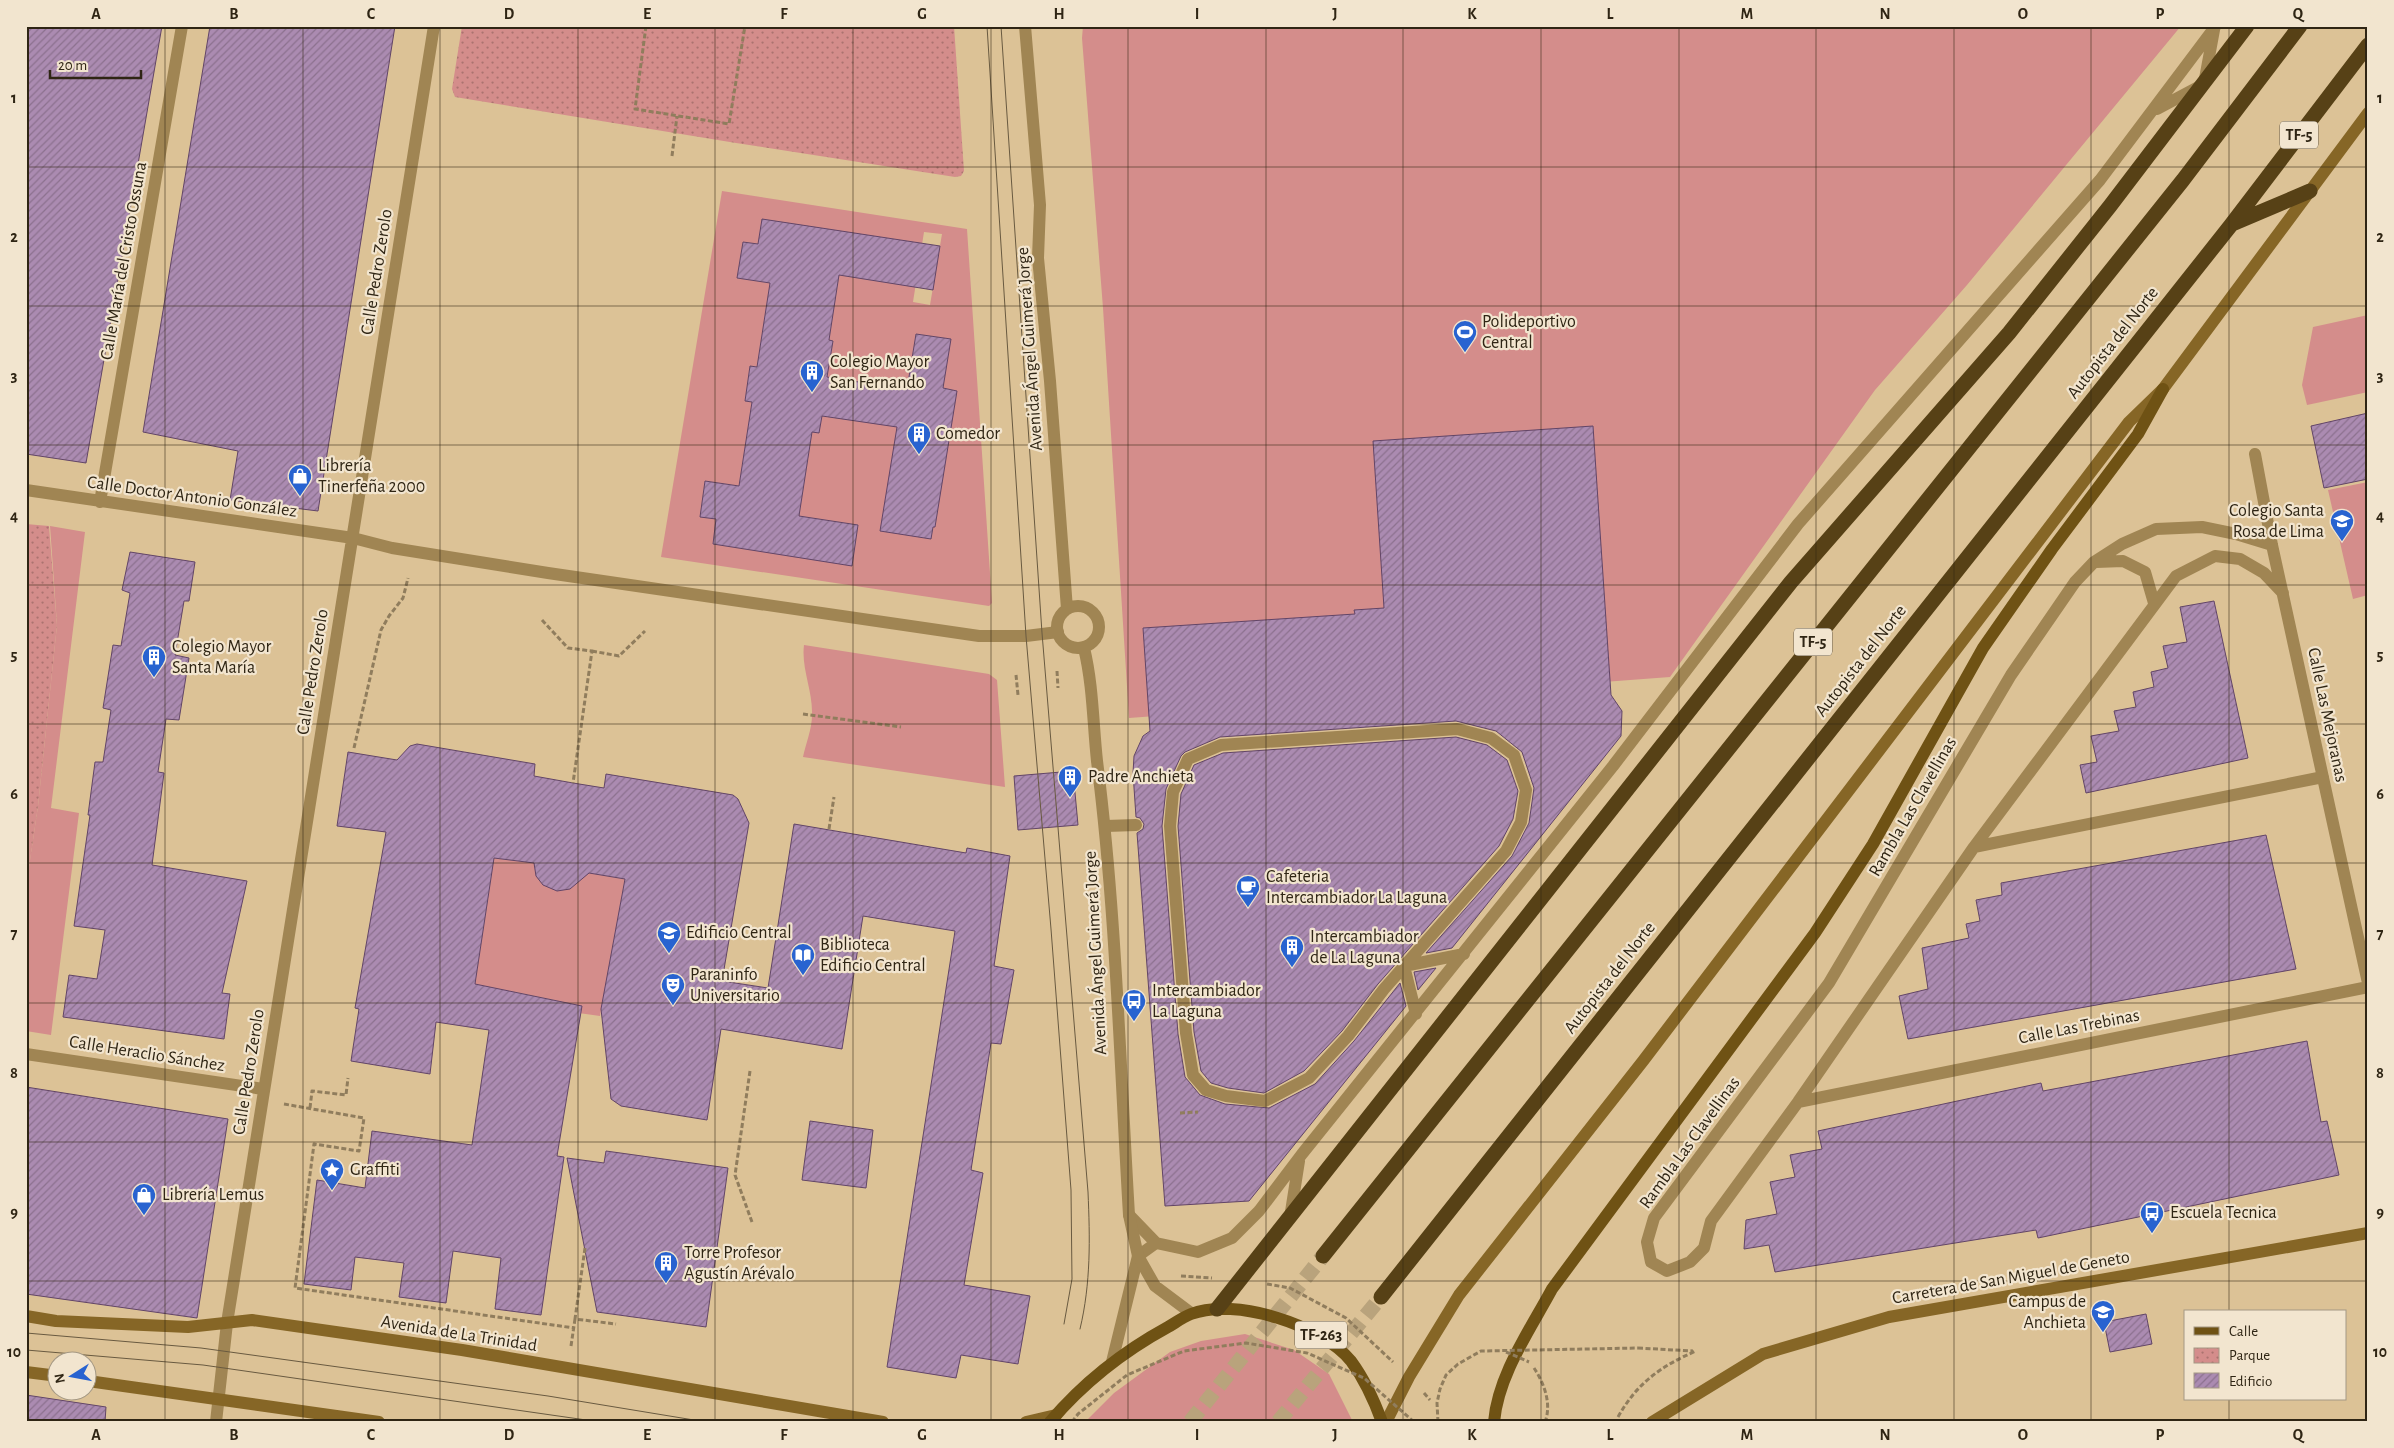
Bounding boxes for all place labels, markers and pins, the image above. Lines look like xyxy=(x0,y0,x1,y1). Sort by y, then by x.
place label: Polideportivo Central xyxy=(1482,313,1576,352)
sports icon: Polideportivo Central xyxy=(1452,319,1478,353)
place label: Colegio Mayor San Fernando xyxy=(830,353,930,392)
building icon: Colegio Mayor San Fernando xyxy=(799,359,825,393)
building icon: Comedor xyxy=(906,421,932,455)
place label: Comedor xyxy=(936,425,1000,443)
place label: Librería Tinerfeña 2000 xyxy=(318,457,425,496)
shop icon: Librería Tinerfeña 2000 xyxy=(287,463,313,497)
place label: Colegio Santa Rosa de Lima xyxy=(2229,502,2324,541)
school or university icon: Colegio Santa Rosa de Lima xyxy=(2329,508,2355,542)
place label: Colegio Mayor Santa María xyxy=(172,638,272,677)
building icon: Colegio Mayor Santa María xyxy=(141,644,167,678)
building icon: Padre Anchieta xyxy=(1057,764,1083,798)
place label: Padre Anchieta xyxy=(1088,768,1194,786)
place label: Cafeteria Intercambiador La Laguna xyxy=(1266,868,1447,907)
cafe icon: Cafeteria Intercambiador La Laguna xyxy=(1235,874,1261,908)
school or university icon: Edificio Central xyxy=(656,920,682,954)
place label: Edificio Central xyxy=(686,924,792,942)
place label: Intercambiador de La Laguna xyxy=(1310,928,1419,967)
building icon: Intercambiador de La Laguna xyxy=(1279,934,1305,968)
place label: Biblioteca Edificio Central xyxy=(820,936,926,975)
library icon: Biblioteca Edificio Central xyxy=(790,942,816,976)
place label: Paraninfo Universitario xyxy=(690,966,780,1005)
theatre icon: Paraninfo Universitario xyxy=(660,972,686,1006)
place label: Intercambiador La Laguna xyxy=(1152,982,1261,1021)
bus stop icon: Intercambiador La Laguna xyxy=(1121,988,1147,1022)
place icon: Graffiti xyxy=(319,1157,345,1191)
place label: Graffiti xyxy=(350,1161,400,1179)
shop icon: Librería Lemus xyxy=(131,1182,157,1216)
place label: Librería Lemus xyxy=(162,1186,264,1204)
bus stop icon: Escuela Tecnica xyxy=(2139,1200,2165,1234)
place label: Escuela Tecnica xyxy=(2170,1204,2277,1222)
place label: Torre Profesor Agustín Arévalo xyxy=(684,1244,795,1283)
building icon: Torre Profesor Agustín Arévalo xyxy=(653,1250,679,1284)
place label: Campus de Anchieta xyxy=(2009,1293,2086,1332)
school or university icon: Campus de Anchieta xyxy=(2090,1299,2116,1333)

